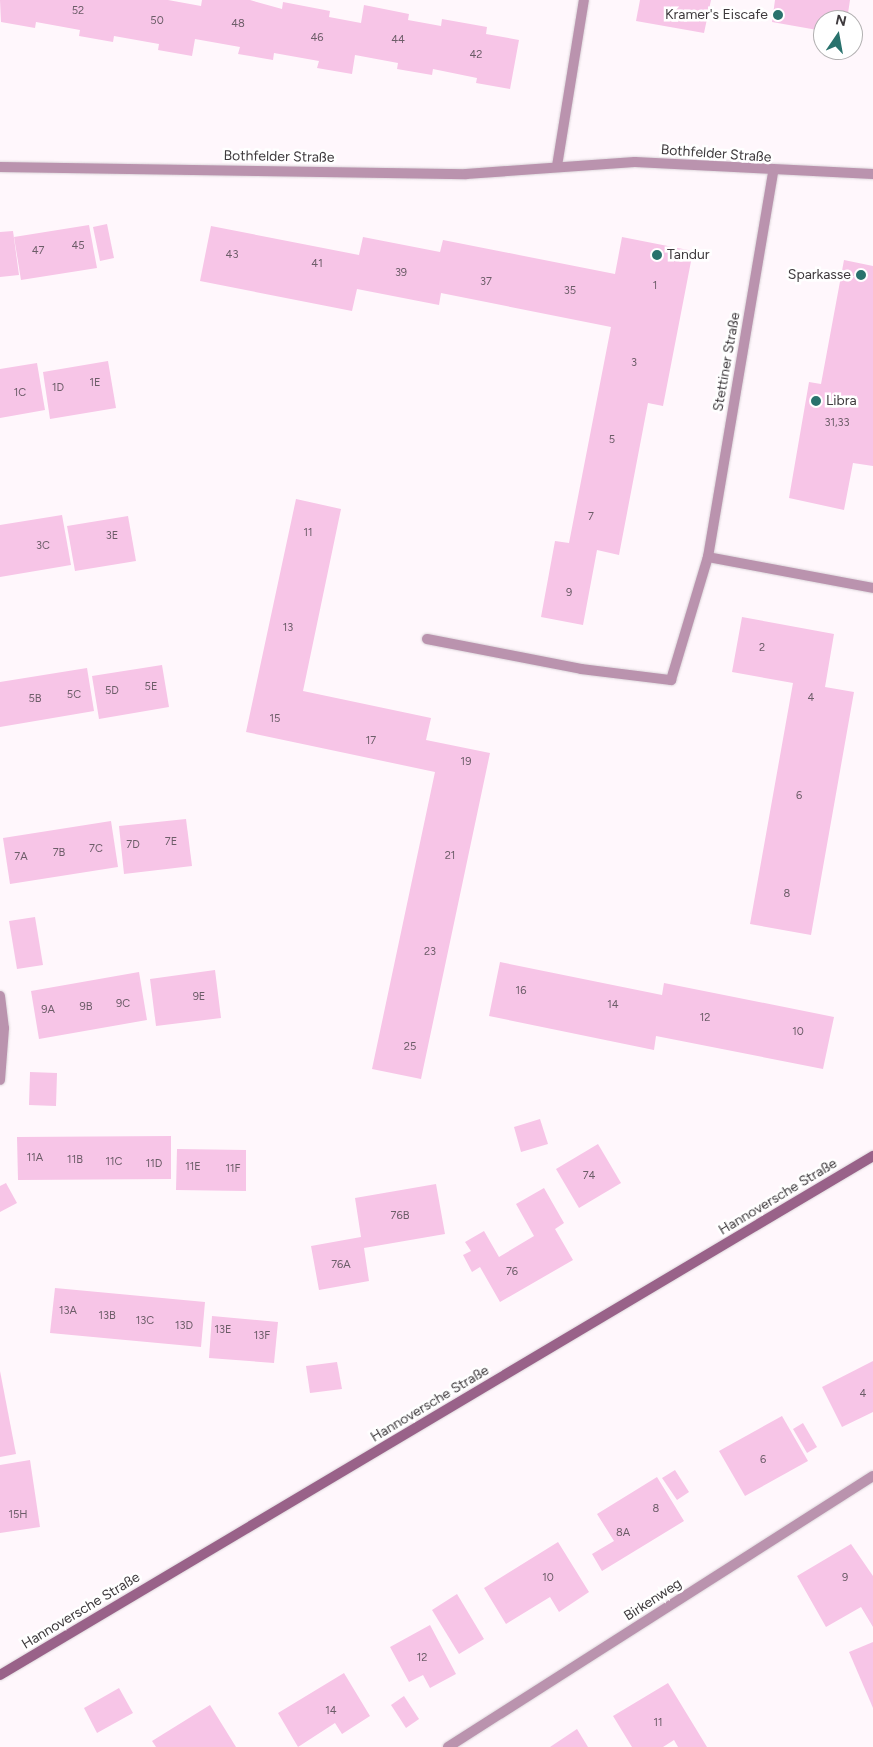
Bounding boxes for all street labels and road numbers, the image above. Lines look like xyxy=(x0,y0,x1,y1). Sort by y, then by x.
street label: Bothfelder Straße xyxy=(660,142,772,166)
street label: Bothfelder Straße xyxy=(223,148,335,166)
street label: Stettiner Straße xyxy=(710,311,744,413)
street label: Hannoversche Straße xyxy=(716,1155,840,1239)
street label: Hannoversche Straße xyxy=(368,1362,492,1446)
street label: Hannoversche Straße xyxy=(19,1569,143,1653)
street label: Birkenweg xyxy=(621,1575,685,1625)

